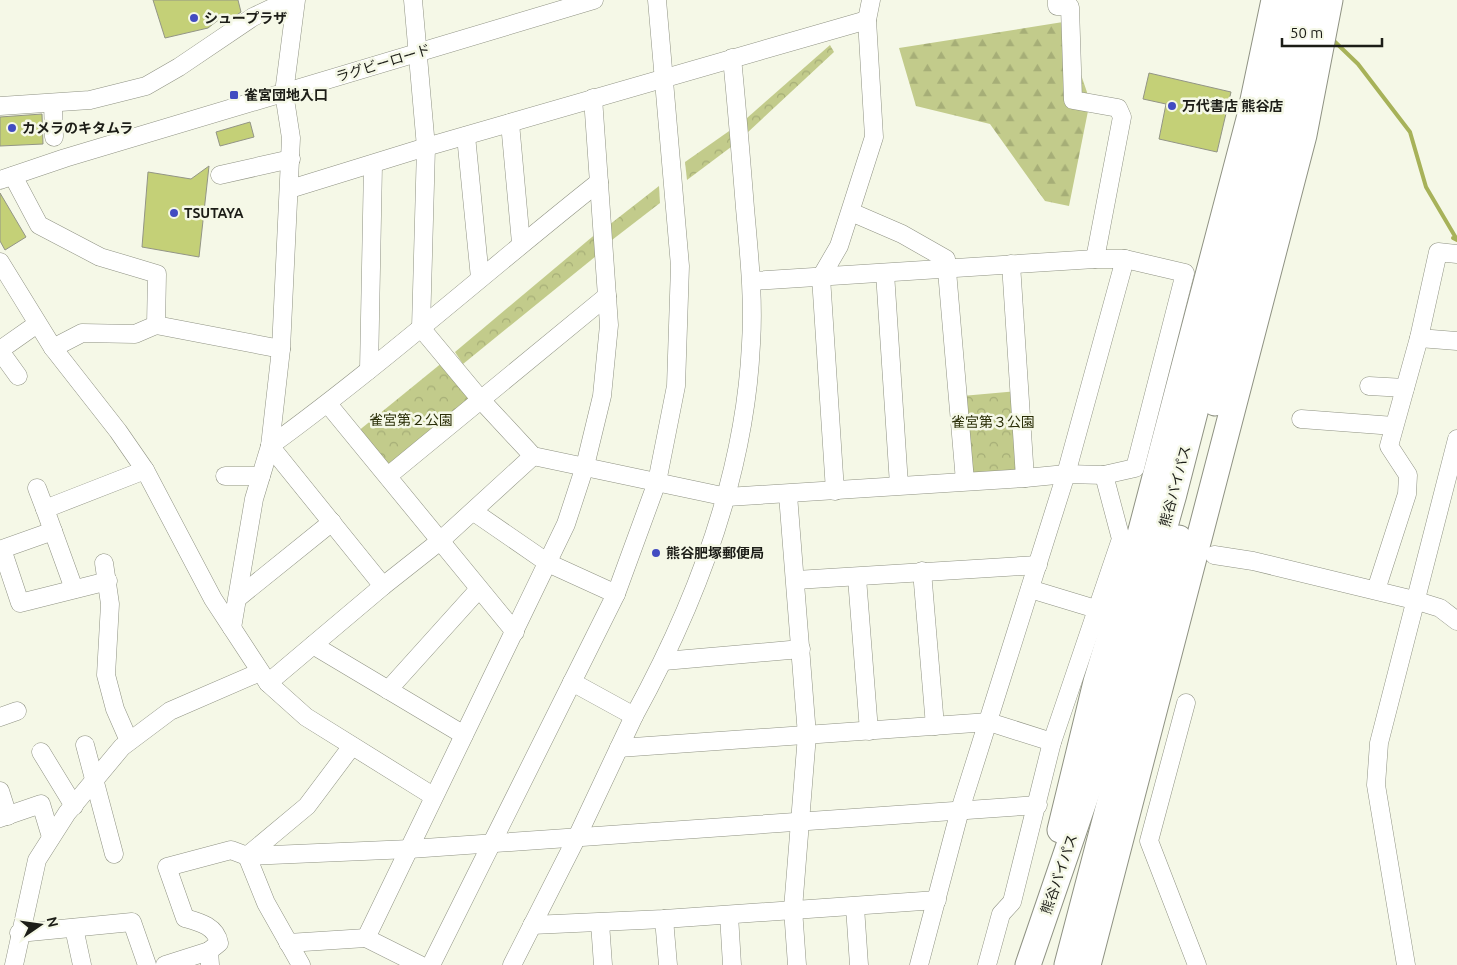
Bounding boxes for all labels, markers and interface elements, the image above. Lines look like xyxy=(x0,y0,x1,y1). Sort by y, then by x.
place label: シュープラザ xyxy=(204,10,287,26)
marker: シュープラザ xyxy=(188,12,200,24)
scale bar xyxy=(1282,15,1382,47)
text: 50 m xyxy=(1290,24,1323,41)
street label: ラグビーロード xyxy=(334,41,432,85)
place label: 雀宮団地入口 xyxy=(244,87,328,103)
marker: 雀宮団地入口 xyxy=(228,89,240,101)
place label: 万代書店 熊谷店 xyxy=(1182,98,1283,114)
marker: 万代書店 熊谷店 xyxy=(1166,100,1178,112)
place label: カメラのキタムラ xyxy=(22,120,133,136)
marker: カメラのキタムラ xyxy=(6,122,18,134)
place label: TSUTAYA xyxy=(184,205,244,221)
marker: TSUTAYA xyxy=(168,207,180,219)
park label: 雀宮第２公園 xyxy=(369,412,453,428)
park label: 雀宮第３公園 xyxy=(951,414,1035,430)
street label: 熊谷バイパス xyxy=(1156,443,1194,529)
place label: 熊谷肥塚郵便局 xyxy=(666,545,764,561)
marker: 熊谷肥塚郵便局 xyxy=(650,547,662,559)
street label: 熊谷バイパス xyxy=(1038,832,1080,916)
north arrow xyxy=(15,900,65,950)
text: N xyxy=(44,915,62,929)

